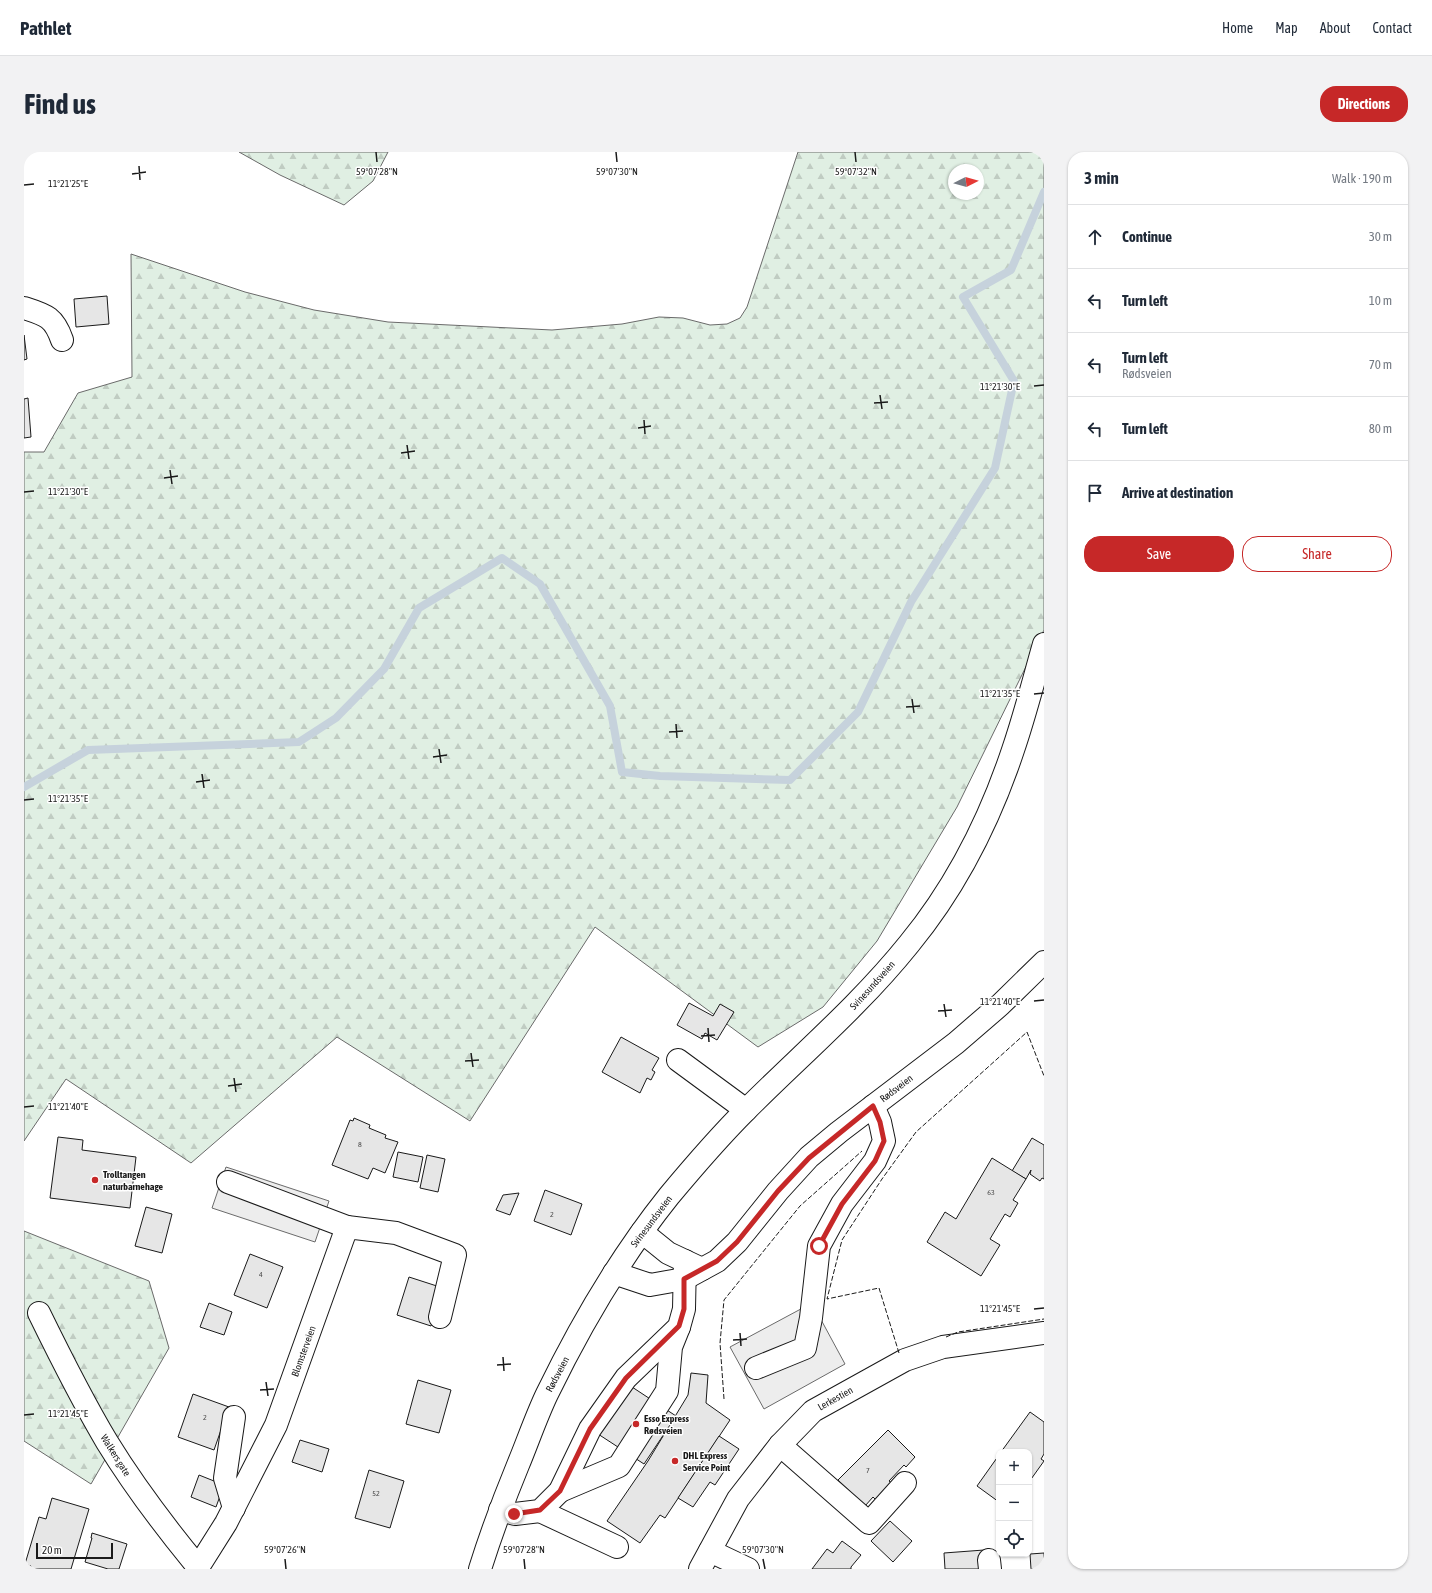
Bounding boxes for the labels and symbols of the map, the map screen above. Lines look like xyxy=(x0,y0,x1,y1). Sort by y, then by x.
north arrow xyxy=(948,164,984,200)
text: 59°07'28"N xyxy=(356,166,398,177)
text: 59°07'30"N xyxy=(596,166,638,177)
text: 59°07'32"N xyxy=(835,166,877,177)
text: 11°21'25"E xyxy=(48,178,89,189)
text: 11°21'30"E xyxy=(980,381,1021,392)
text: 11°21'30"E xyxy=(48,486,89,497)
text: 11°21'35"E xyxy=(980,688,1021,699)
text: 11°21'35"E xyxy=(48,793,89,804)
street label: Svinesundsveien xyxy=(848,959,897,1012)
text: 11°21'40"E xyxy=(980,996,1021,1007)
street label: Rødsveien xyxy=(878,1072,915,1104)
text: 11°21'40"E xyxy=(48,1101,89,1112)
house number: 8 xyxy=(358,1140,362,1149)
place label: Trolltangen naturbarnehage xyxy=(103,1169,163,1192)
marker: Trolltangen naturbarnehage xyxy=(90,1175,100,1185)
house number: 63 xyxy=(987,1188,995,1197)
street label: Svinesundsveien xyxy=(628,1193,674,1249)
house number: 2 xyxy=(550,1210,554,1219)
route start xyxy=(810,1237,828,1255)
house number: 4 xyxy=(259,1270,263,1279)
text: 11°21'45"E xyxy=(980,1303,1021,1314)
street label: Blomsterveien xyxy=(289,1324,318,1378)
street label: Rødsveien xyxy=(544,1355,571,1394)
street label: Lerkestien xyxy=(816,1384,855,1413)
text: 11°21'45"E xyxy=(48,1408,89,1419)
house number: 2 xyxy=(203,1413,207,1422)
place label: Esso Express Rødsveien xyxy=(644,1413,689,1436)
marker: Esso Express Rødsveien xyxy=(631,1419,641,1429)
street label: Walkers gate xyxy=(98,1432,133,1478)
place label: DHL Express Service Point xyxy=(683,1450,730,1473)
marker: DHL Express Service Point xyxy=(670,1456,680,1466)
house number: 7 xyxy=(866,1466,870,1475)
house number: 52 xyxy=(372,1489,380,1498)
route end xyxy=(505,1505,523,1523)
scale bar xyxy=(36,1541,113,1560)
text: 59°07'26"N xyxy=(264,1544,306,1555)
text: 59°07'28"N xyxy=(503,1544,545,1555)
text: 59°07'30"N xyxy=(742,1544,784,1555)

